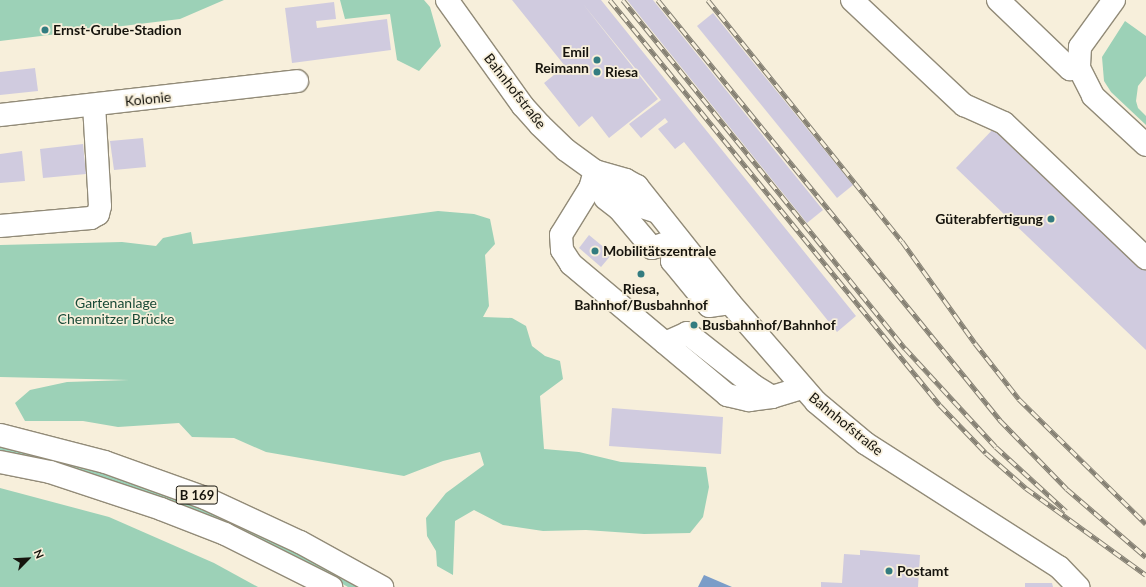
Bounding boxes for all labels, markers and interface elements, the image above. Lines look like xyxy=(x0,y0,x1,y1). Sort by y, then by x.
place label: Ernst-Grube-Stadion xyxy=(53,22,182,38)
marker: Ernst-Grube-Stadion xyxy=(40,25,50,35)
place label: Emil Reimann xyxy=(535,44,589,76)
street label: Bahnhofstraße xyxy=(481,50,549,132)
marker: Emil Reimann xyxy=(592,55,602,65)
place label: Riesa xyxy=(605,64,638,80)
marker: Riesa xyxy=(592,67,602,77)
street label: Kolonie xyxy=(124,88,172,110)
place label: Güterabfertigung xyxy=(935,211,1043,227)
marker: Güterabfertigung xyxy=(1046,214,1056,224)
place label: Mobilitätszentrale xyxy=(603,243,716,259)
marker: Mobilitätszentrale xyxy=(590,246,600,256)
marker: Riesa, Bahnhof/Busbahnhof xyxy=(636,269,646,279)
place label: Riesa, Bahnhof/Busbahnhof xyxy=(574,281,708,314)
park label: Gartenanlage Chemnitzer Brücke xyxy=(57,295,175,328)
place label: Busbahnhof/Bahnhof xyxy=(702,317,836,333)
marker: Busbahnhof/Bahnhof xyxy=(689,320,699,330)
street label: Bahnhofstraße xyxy=(806,389,886,459)
road number: B 169 xyxy=(175,484,219,506)
north arrow xyxy=(8,539,48,579)
text: N xyxy=(32,547,47,560)
place label: Postamt xyxy=(897,563,949,579)
marker: Postamt xyxy=(884,566,894,576)

